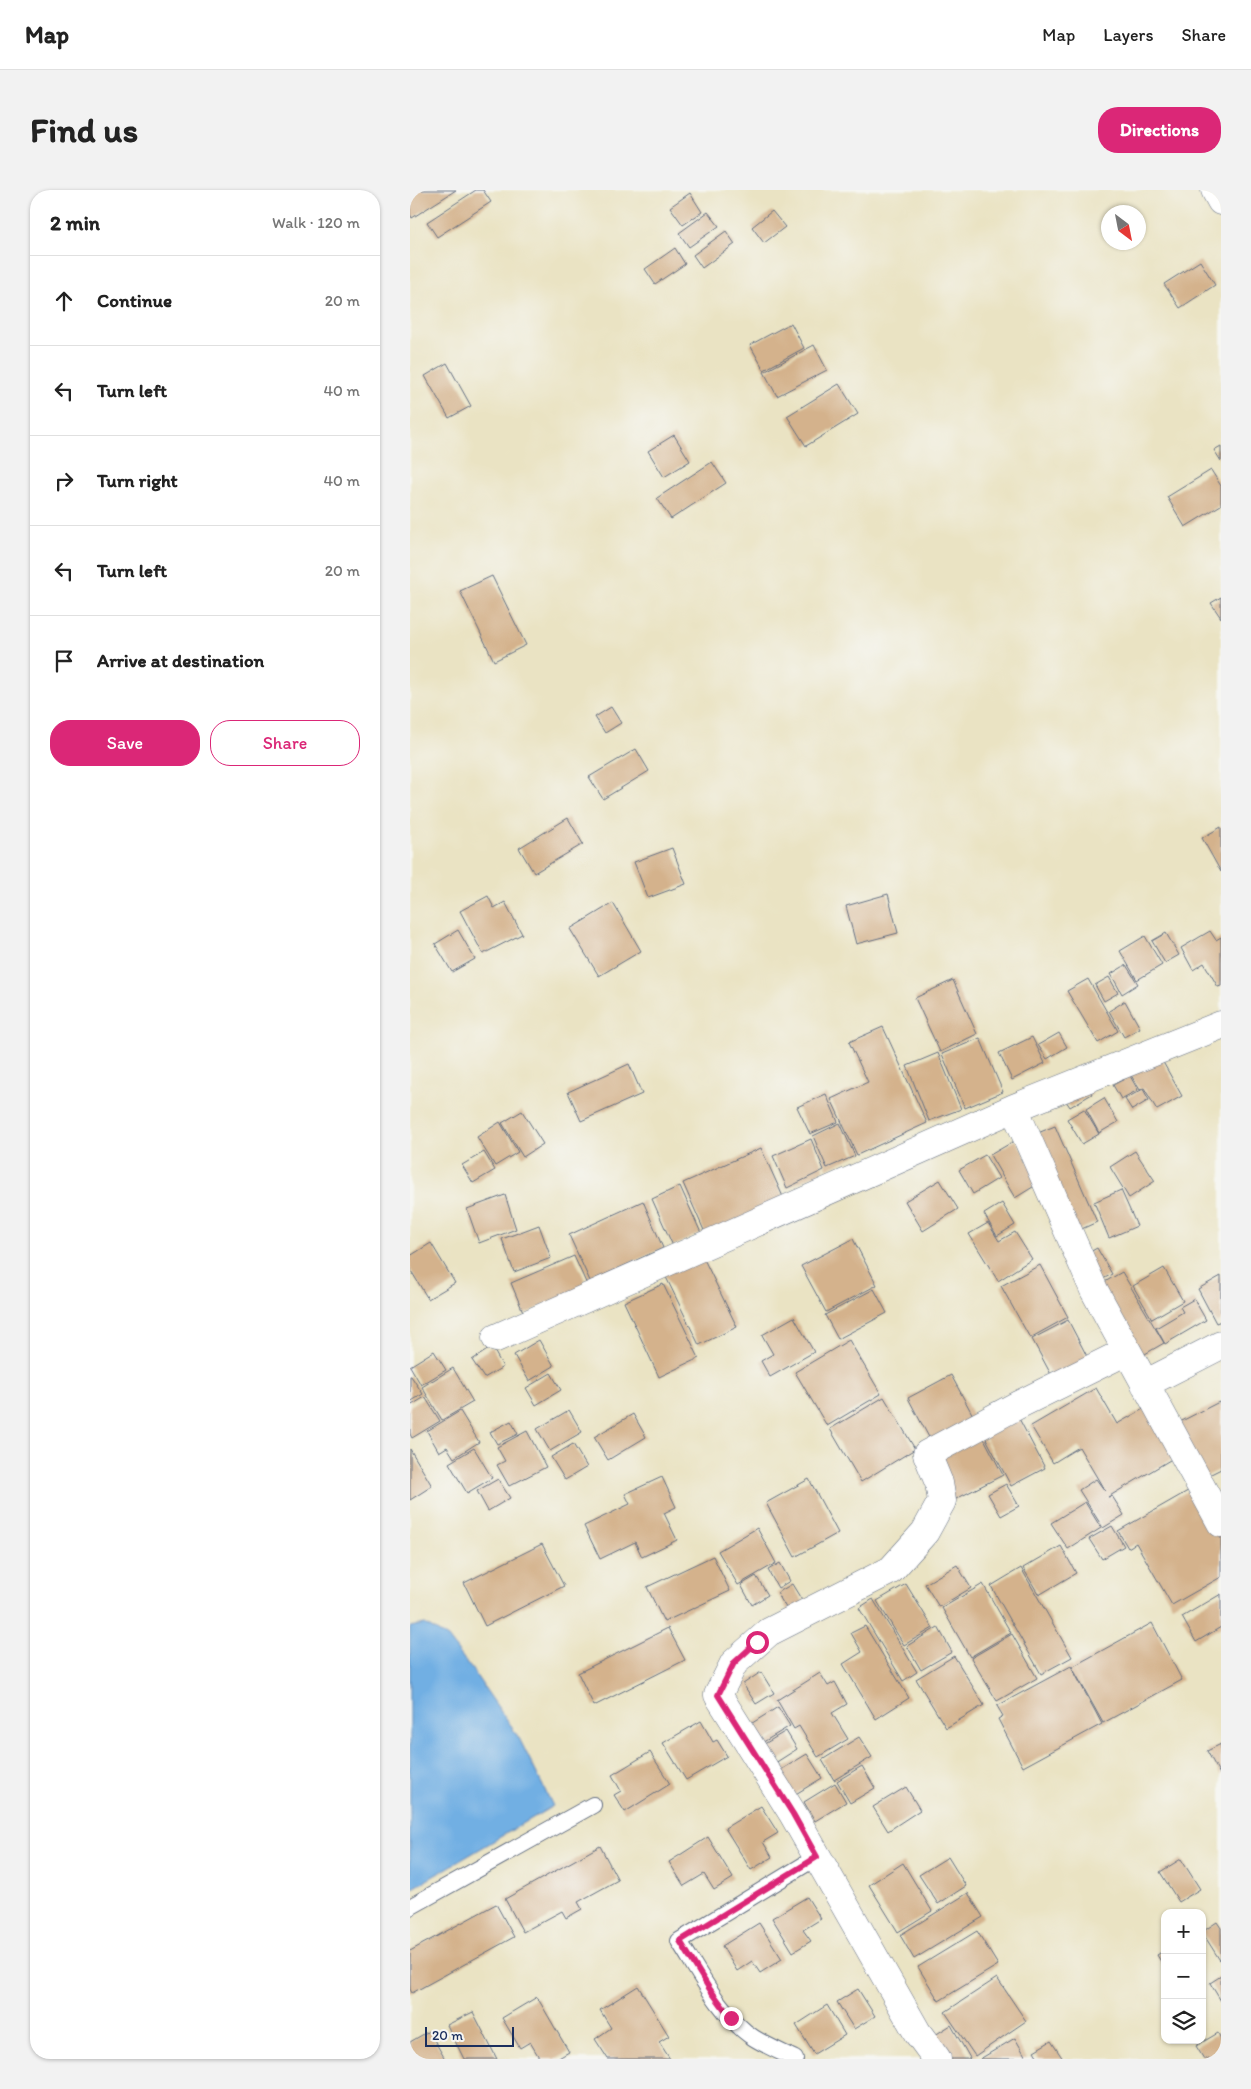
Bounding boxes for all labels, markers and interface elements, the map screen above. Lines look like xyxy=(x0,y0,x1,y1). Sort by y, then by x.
text: Map xyxy=(25,20,69,49)
text: Map xyxy=(1042,24,1075,46)
text: Layers xyxy=(1103,24,1153,46)
text: Share xyxy=(1181,24,1226,46)
button: Directions xyxy=(1098,107,1221,153)
text: Find us xyxy=(30,109,138,151)
north arrow xyxy=(1101,205,1146,250)
text: 2 min xyxy=(50,210,100,235)
text: Walk · 120 m xyxy=(272,213,360,232)
icon: ahead xyxy=(50,287,78,315)
text: Continue xyxy=(97,289,172,312)
text: 20 m xyxy=(325,291,360,310)
icon: left xyxy=(50,377,78,405)
text: Turn left xyxy=(97,379,167,402)
text: 40 m xyxy=(323,381,360,400)
icon: right xyxy=(50,467,78,495)
text: Turn right xyxy=(97,469,178,492)
text: 40 m xyxy=(323,471,360,490)
icon: left xyxy=(50,557,78,585)
text: Turn left xyxy=(97,559,167,582)
text: 20 m xyxy=(325,561,360,580)
icon: arrive xyxy=(50,647,78,675)
text: Arrive at destination xyxy=(97,649,264,672)
button: Save xyxy=(50,720,200,766)
button: Share xyxy=(210,720,360,766)
route start xyxy=(746,1631,769,1654)
map controls xyxy=(1161,1909,1206,2044)
button: + xyxy=(1161,1909,1206,1954)
button: − xyxy=(1161,1954,1206,1999)
button: layers xyxy=(1161,1999,1206,2044)
route end xyxy=(720,2007,743,2030)
scale bar xyxy=(425,2024,514,2047)
text: 20 m xyxy=(432,2027,463,2044)

